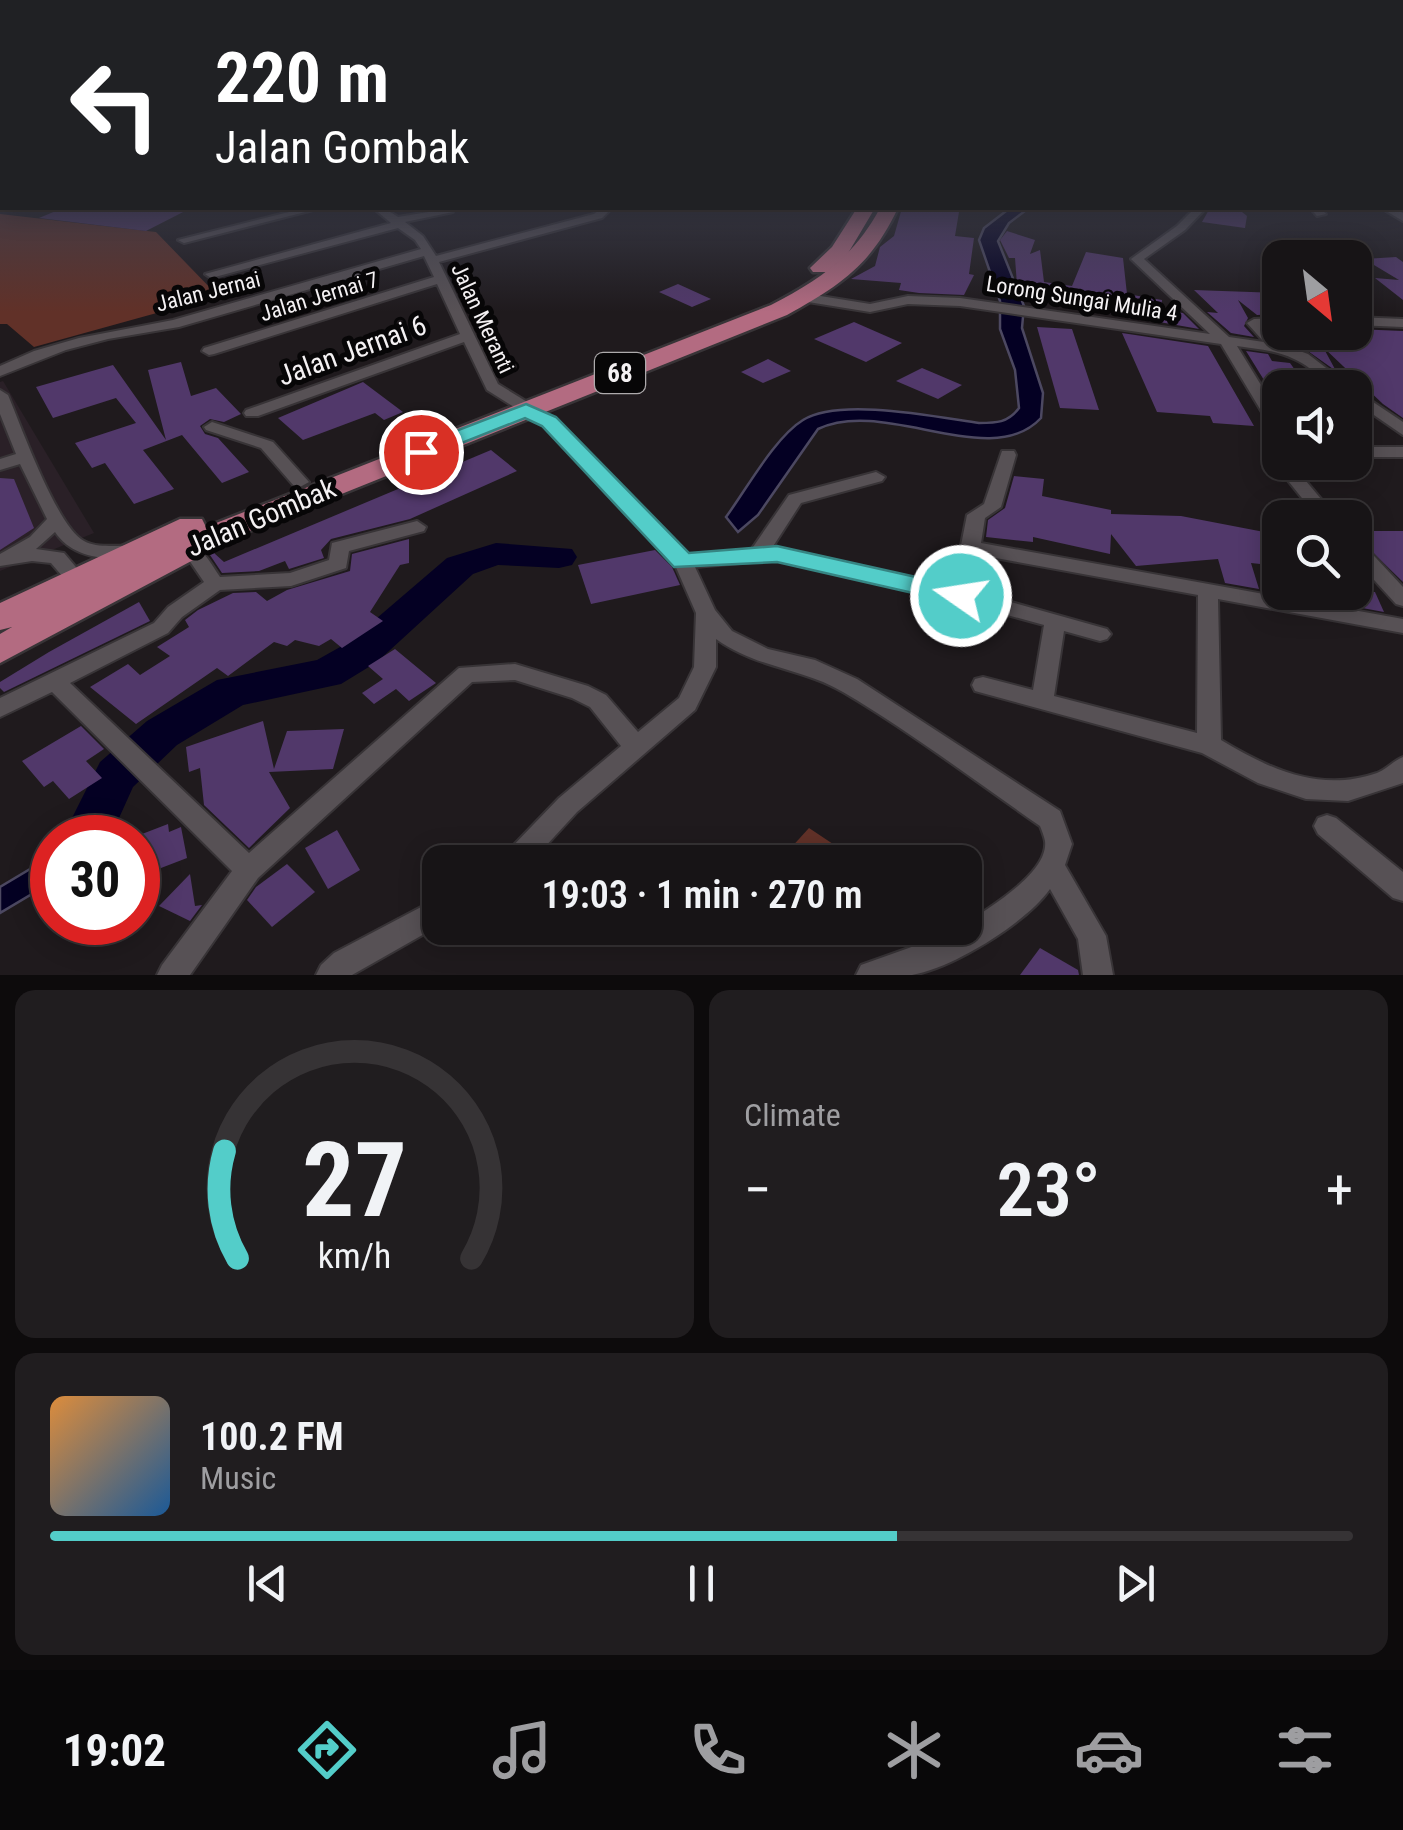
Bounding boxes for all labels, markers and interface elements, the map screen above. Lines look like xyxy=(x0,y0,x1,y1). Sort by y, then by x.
text: 220 m xyxy=(215,37,389,119)
icon: left xyxy=(50,40,180,170)
text: Jalan Gombak xyxy=(215,121,469,174)
north arrow xyxy=(1262,240,1372,350)
map controls xyxy=(1262,240,1372,610)
street label: Jalan Meranti xyxy=(446,259,519,377)
street label: Jalan Jernai xyxy=(153,266,263,316)
street label: Jalan Jernai 7 xyxy=(257,267,381,326)
street label: Lorong Sungai Mulia 4 xyxy=(984,271,1180,326)
street label: Jalan Jernai 6 xyxy=(273,308,431,393)
road number: 68 xyxy=(595,353,645,393)
button: sound xyxy=(1262,370,1372,480)
pin xyxy=(379,410,464,495)
icon: arrive xyxy=(394,425,449,480)
street label: Jalan Gombak xyxy=(182,471,341,564)
button: search xyxy=(1262,500,1372,610)
position arrow xyxy=(909,544,1013,648)
speed limit sign: 30 xyxy=(30,815,160,945)
text: 19:03 · 1 min · 270 m xyxy=(542,873,862,917)
text: Climate xyxy=(744,1096,841,1134)
text: 27 xyxy=(302,1120,407,1241)
text: 23° xyxy=(996,1146,1101,1234)
text: − xyxy=(744,1158,772,1222)
text: + xyxy=(1326,1158,1353,1222)
text: km/h xyxy=(318,1235,391,1277)
text: 100.2 FM xyxy=(200,1415,344,1459)
text: Music xyxy=(200,1459,276,1497)
icon: previous xyxy=(240,1556,295,1611)
icon: pause xyxy=(674,1556,729,1611)
icon: next xyxy=(1108,1556,1163,1611)
icon: directions xyxy=(292,1715,362,1785)
icon: music xyxy=(487,1715,557,1785)
icon: phone xyxy=(683,1715,753,1785)
icon: climate xyxy=(879,1715,949,1785)
icon: car xyxy=(1074,1715,1144,1785)
icon: filters xyxy=(1270,1715,1340,1785)
text: 19:02 xyxy=(63,1724,166,1777)

